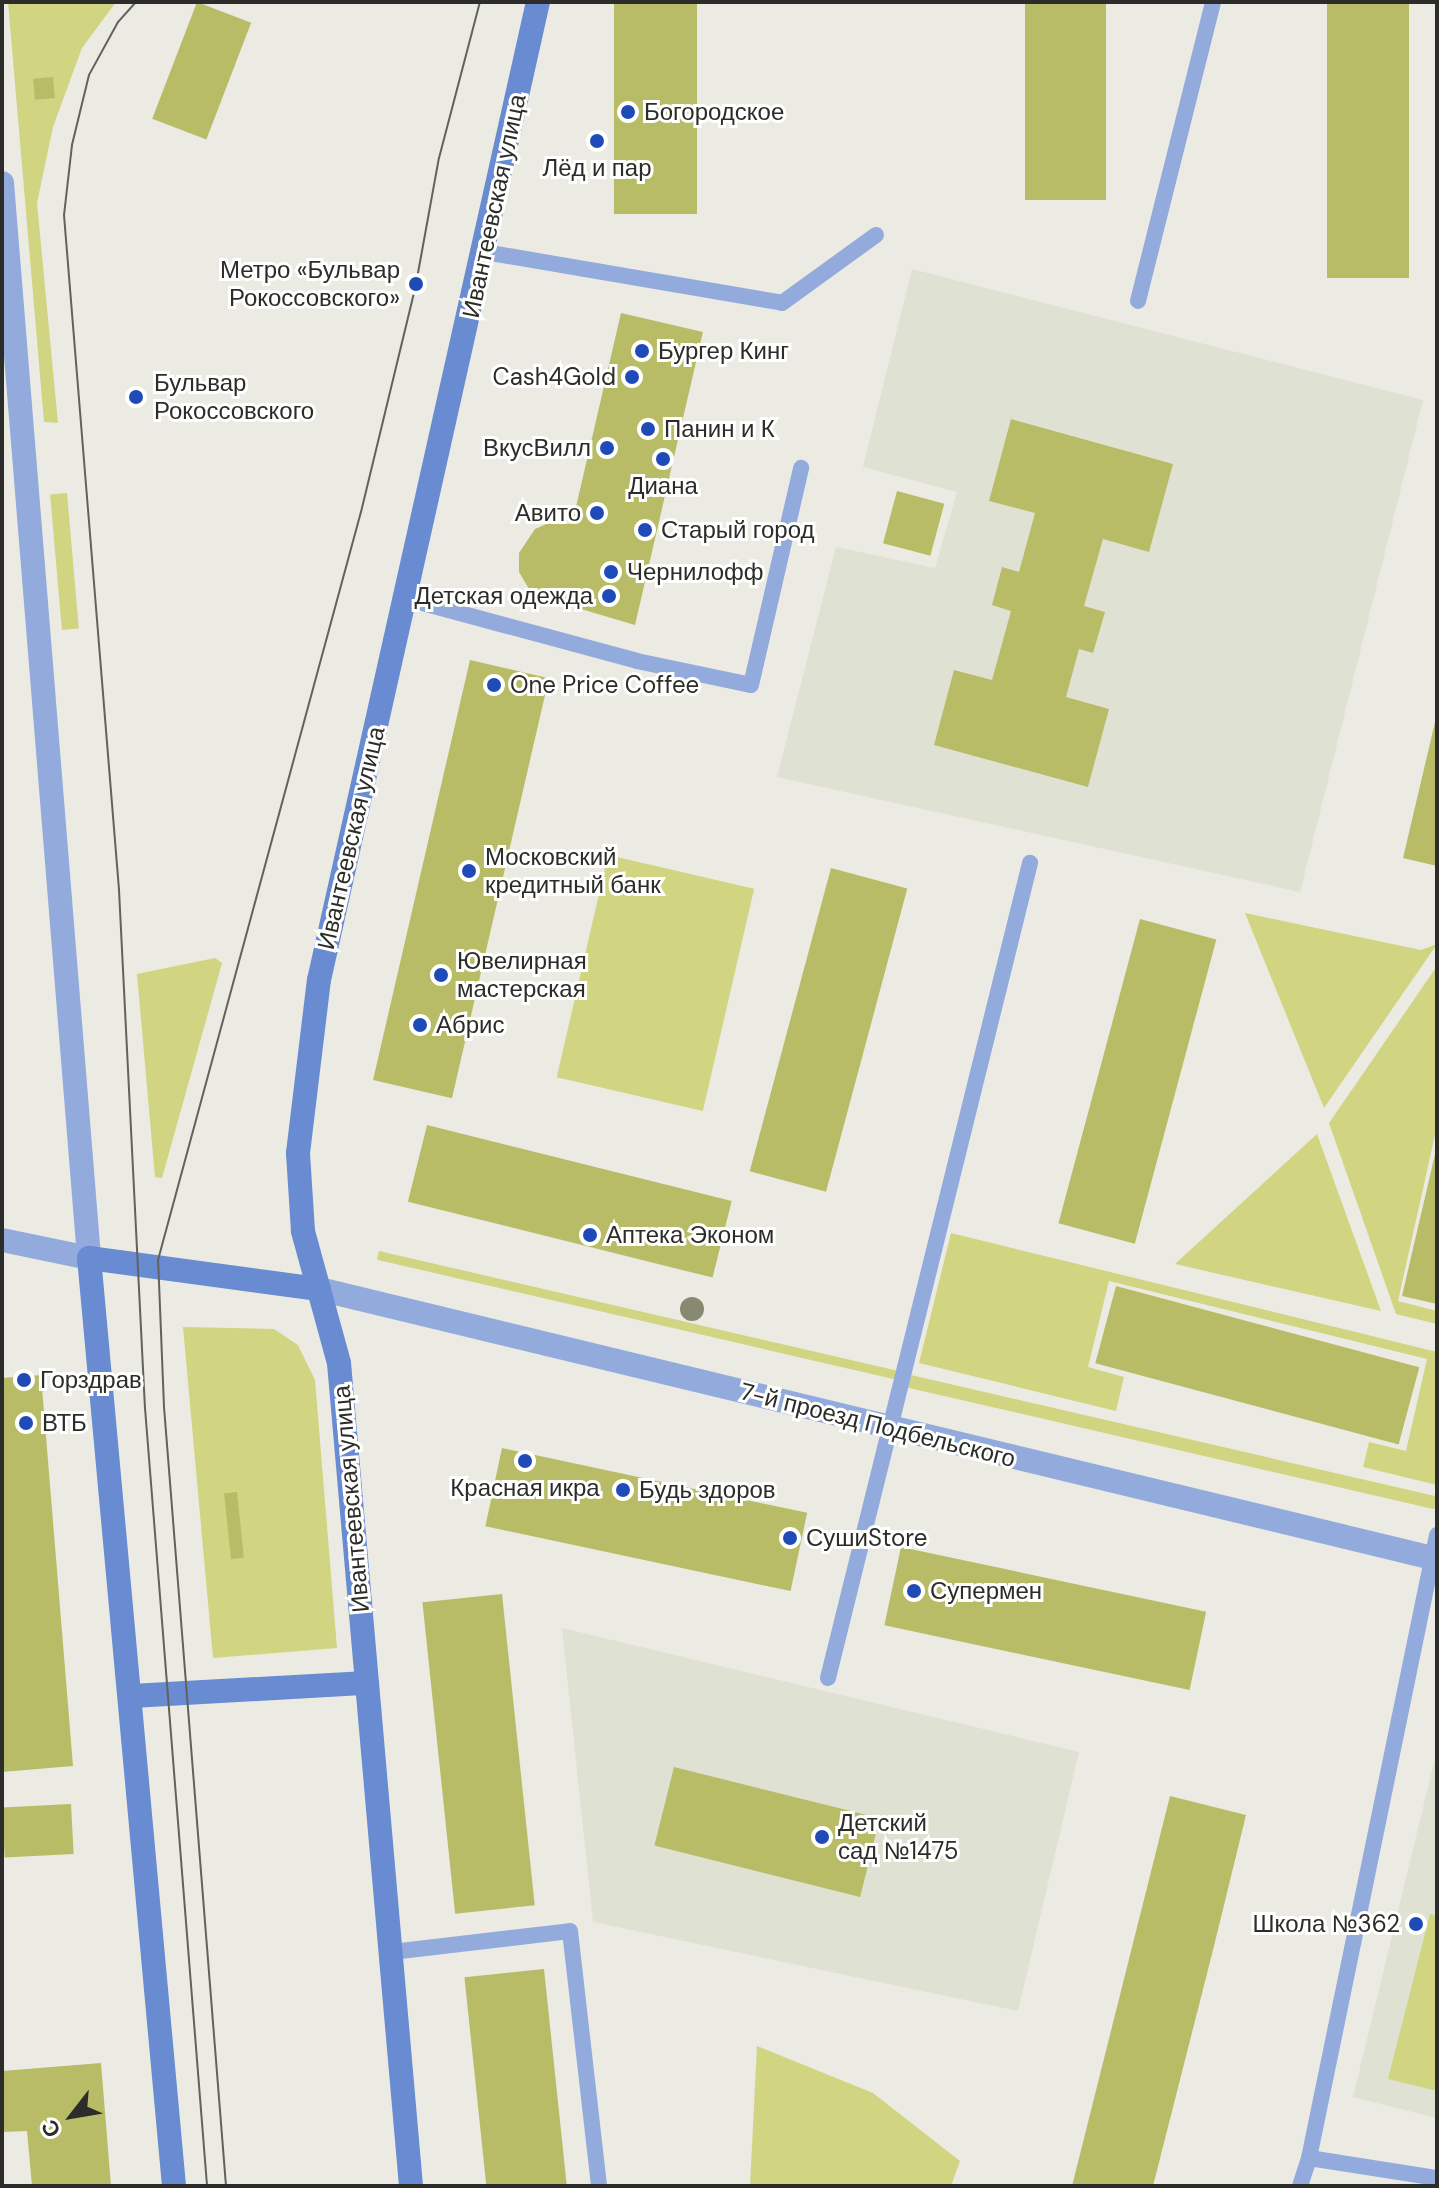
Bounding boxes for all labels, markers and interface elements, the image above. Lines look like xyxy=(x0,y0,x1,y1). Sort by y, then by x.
street label: Ивантеевская улица xyxy=(456,92,532,320)
place label: Богородское xyxy=(644,98,784,126)
marker: Богородское xyxy=(619,103,637,121)
marker: Лёд и пар xyxy=(588,132,606,150)
place label: Лёд и пар xyxy=(543,154,651,182)
place label: Метро «Бульвар Рокоссовского» xyxy=(220,256,400,312)
marker: Метро «Бульвар Рокоссовского» xyxy=(407,275,425,293)
place label: Бургер Кинг xyxy=(658,337,789,365)
marker: Бургер Кинг xyxy=(633,342,651,360)
place label: Cash4Gold xyxy=(492,363,616,391)
marker: Cash4Gold xyxy=(623,368,641,386)
place label: Бульвар Рокоссовского xyxy=(154,369,314,425)
marker: Бульвар Рокоссовского xyxy=(125,386,147,408)
place label: Панин и К xyxy=(664,415,775,443)
marker: Панин и К xyxy=(639,420,657,438)
place label: ВкусВилл xyxy=(483,434,591,462)
marker: ВкусВилл xyxy=(598,439,616,457)
marker: Диана xyxy=(654,450,672,468)
place label: Диана xyxy=(628,472,698,500)
place label: Авито xyxy=(515,499,581,527)
marker: Авито xyxy=(588,504,606,522)
place label: Старый город xyxy=(661,516,815,544)
marker: Старый город xyxy=(636,521,654,539)
place label: Чернилофф xyxy=(627,558,763,586)
marker: Чернилофф xyxy=(602,563,620,581)
place label: Детская одежда xyxy=(414,582,593,610)
marker: Детская одежда xyxy=(600,587,618,605)
place label: One Price Coffee xyxy=(510,671,699,699)
marker: One Price Coffee xyxy=(485,676,503,694)
street label: Ивантеевская улица xyxy=(311,724,391,952)
place label: Московский кредитный банк xyxy=(485,843,661,899)
marker: Московский кредитный банк xyxy=(460,862,478,880)
place label: Ювелирная мастерская xyxy=(457,947,587,1003)
marker: Ювелирная мастерская xyxy=(432,966,450,984)
place label: Абрис xyxy=(436,1011,505,1039)
marker: Абрис xyxy=(411,1016,429,1034)
place label: Аптека Эконом xyxy=(606,1221,774,1249)
marker: Аптека Эконом xyxy=(581,1226,599,1244)
place label: Горздрав xyxy=(40,1366,142,1394)
marker: Горздрав xyxy=(15,1371,33,1389)
street label: 7-й проезд Подбельского xyxy=(737,1377,1019,1473)
street label: Ивантеевская улица xyxy=(327,1384,375,1614)
place label: ВТБ xyxy=(42,1409,87,1437)
marker: ВТБ xyxy=(17,1414,35,1432)
marker: Красная икра xyxy=(516,1452,534,1470)
place label: Красная икра xyxy=(450,1474,600,1502)
place label: Будь здоров xyxy=(639,1476,776,1504)
marker: Будь здоров xyxy=(614,1481,632,1499)
place label: СушиStore xyxy=(806,1524,927,1552)
marker: СушиStore xyxy=(781,1529,799,1547)
place label: Супермен xyxy=(930,1577,1042,1605)
marker: Супермен xyxy=(905,1582,923,1600)
place label: Детский сад №1475 xyxy=(838,1809,958,1865)
marker: Детский сад №1475 xyxy=(813,1828,831,1846)
place label: Школа №362 xyxy=(1252,1910,1400,1938)
marker: Школа №362 xyxy=(1407,1915,1425,1933)
north arrow xyxy=(32,2076,112,2156)
text: С xyxy=(34,2114,68,2143)

